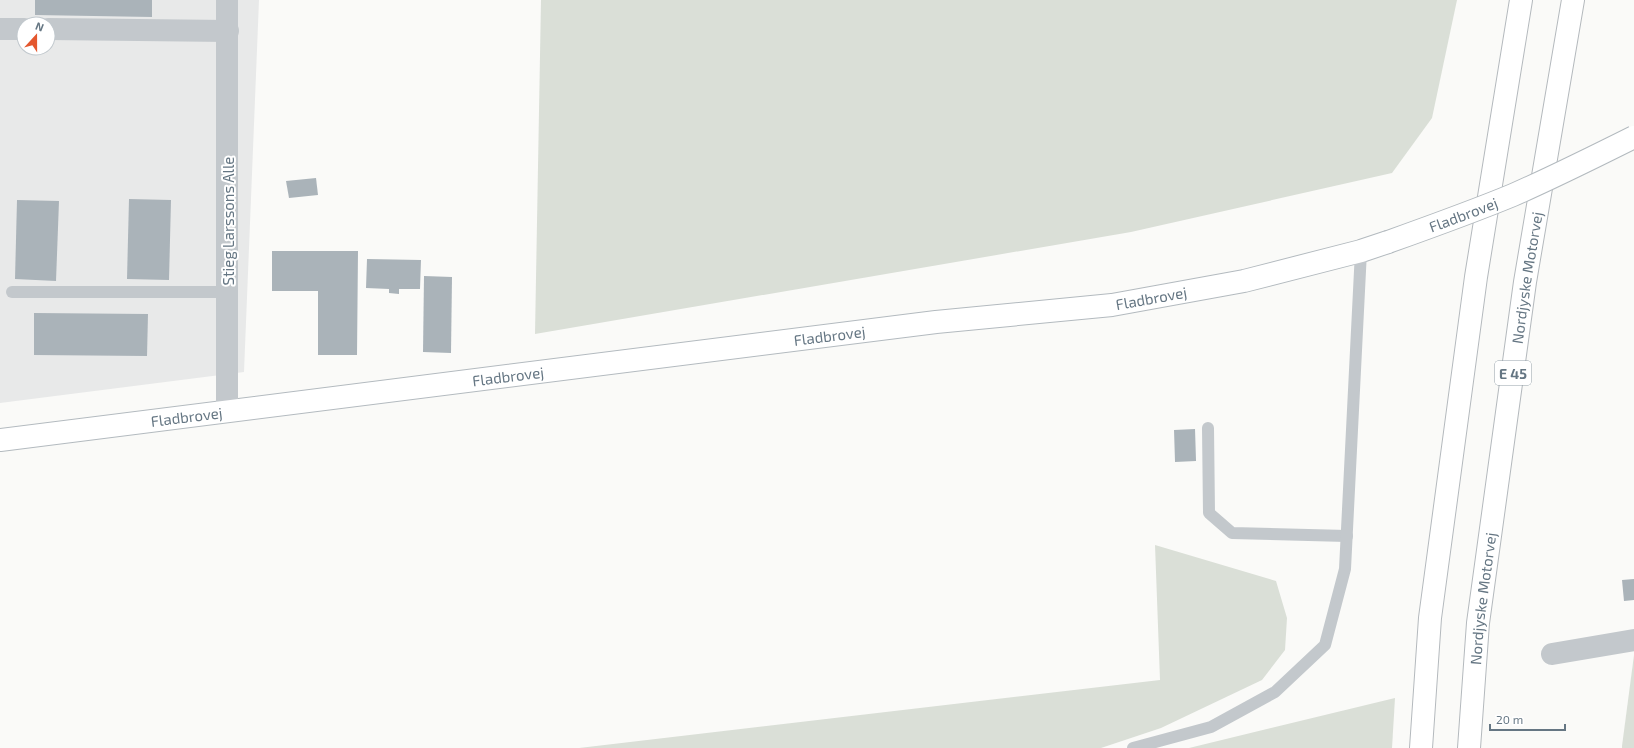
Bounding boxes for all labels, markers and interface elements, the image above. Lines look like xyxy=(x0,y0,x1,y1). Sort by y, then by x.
north arrow xyxy=(16,16,56,56)
text: N xyxy=(34,19,46,34)
street label: Stieg Larssons Alle xyxy=(219,157,237,285)
street label: Fladbrovej xyxy=(1426,193,1500,236)
street label: Nordjyske Motorvej xyxy=(1508,210,1547,345)
street label: Fladbrovej xyxy=(1114,283,1188,313)
street label: Fladbrovej xyxy=(793,322,866,349)
road number: E 45 xyxy=(1495,361,1531,385)
street label: Fladbrovej xyxy=(471,363,545,389)
street label: Fladbrovej xyxy=(150,403,223,430)
street label: Nordjyske Motorvej xyxy=(1466,531,1500,666)
scale bar xyxy=(1490,706,1565,732)
text: 20 m xyxy=(1496,712,1523,726)

